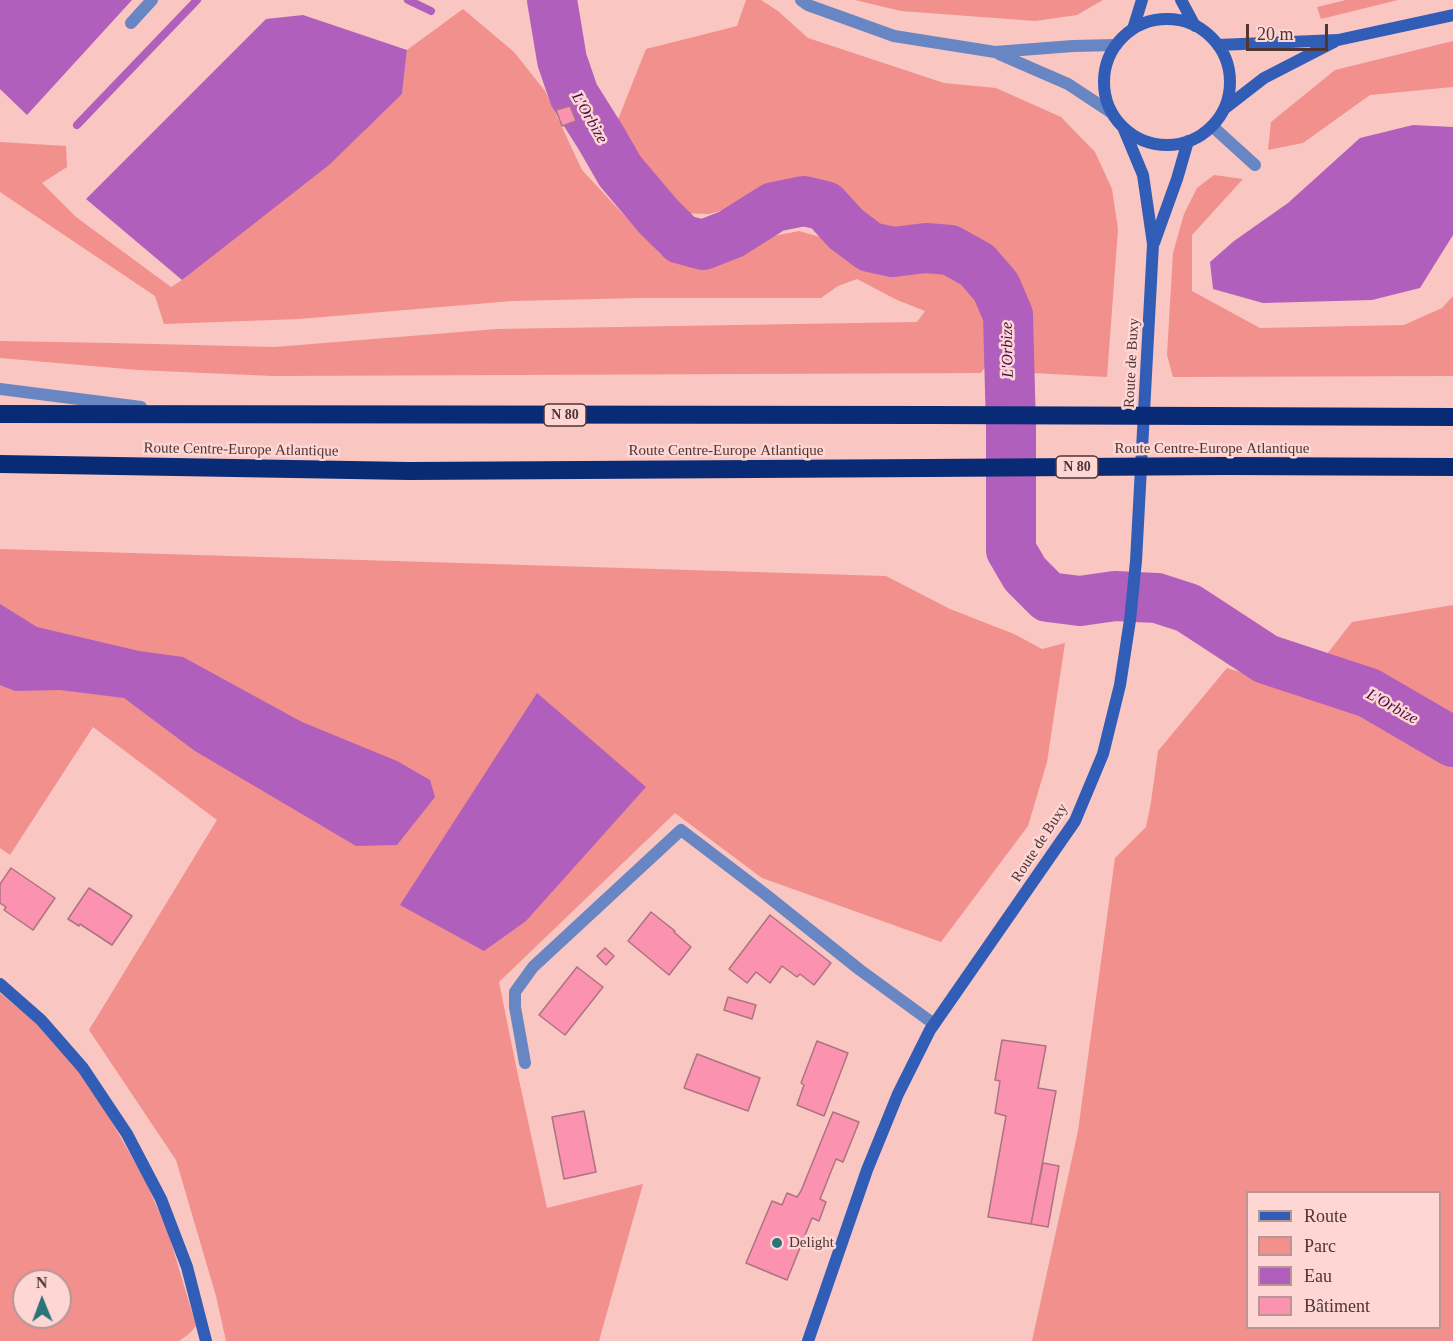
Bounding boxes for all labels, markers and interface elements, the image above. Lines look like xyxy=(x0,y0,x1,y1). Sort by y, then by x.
scale bar xyxy=(1249,12,1332,50)
text: 20 m xyxy=(1257,24,1294,44)
water label: L'Orbize xyxy=(567,89,611,147)
street label: Route de Buxy xyxy=(1121,318,1143,408)
water label: L'Orbize xyxy=(998,322,1018,378)
road number: N 80 xyxy=(544,404,586,426)
street label: Route Centre-Europe Atlantique xyxy=(143,439,339,461)
street label: Route Centre-Europe Atlantique xyxy=(1115,440,1309,458)
street label: Route Centre-Europe Atlantique xyxy=(629,442,823,460)
road number: N 80 xyxy=(1056,456,1098,478)
water label: L'Orbize xyxy=(1363,685,1421,729)
street label: Route de Buxy xyxy=(1008,800,1072,886)
legend xyxy=(1246,1191,1441,1329)
text: Route xyxy=(1304,1206,1347,1226)
place label: Delight xyxy=(789,1234,834,1252)
marker: Delight xyxy=(770,1236,784,1250)
text: Parc xyxy=(1304,1236,1336,1256)
text: Eau xyxy=(1304,1266,1332,1286)
north arrow xyxy=(12,1269,72,1329)
text: N xyxy=(36,1274,48,1291)
text: Bâtiment xyxy=(1304,1296,1370,1316)

